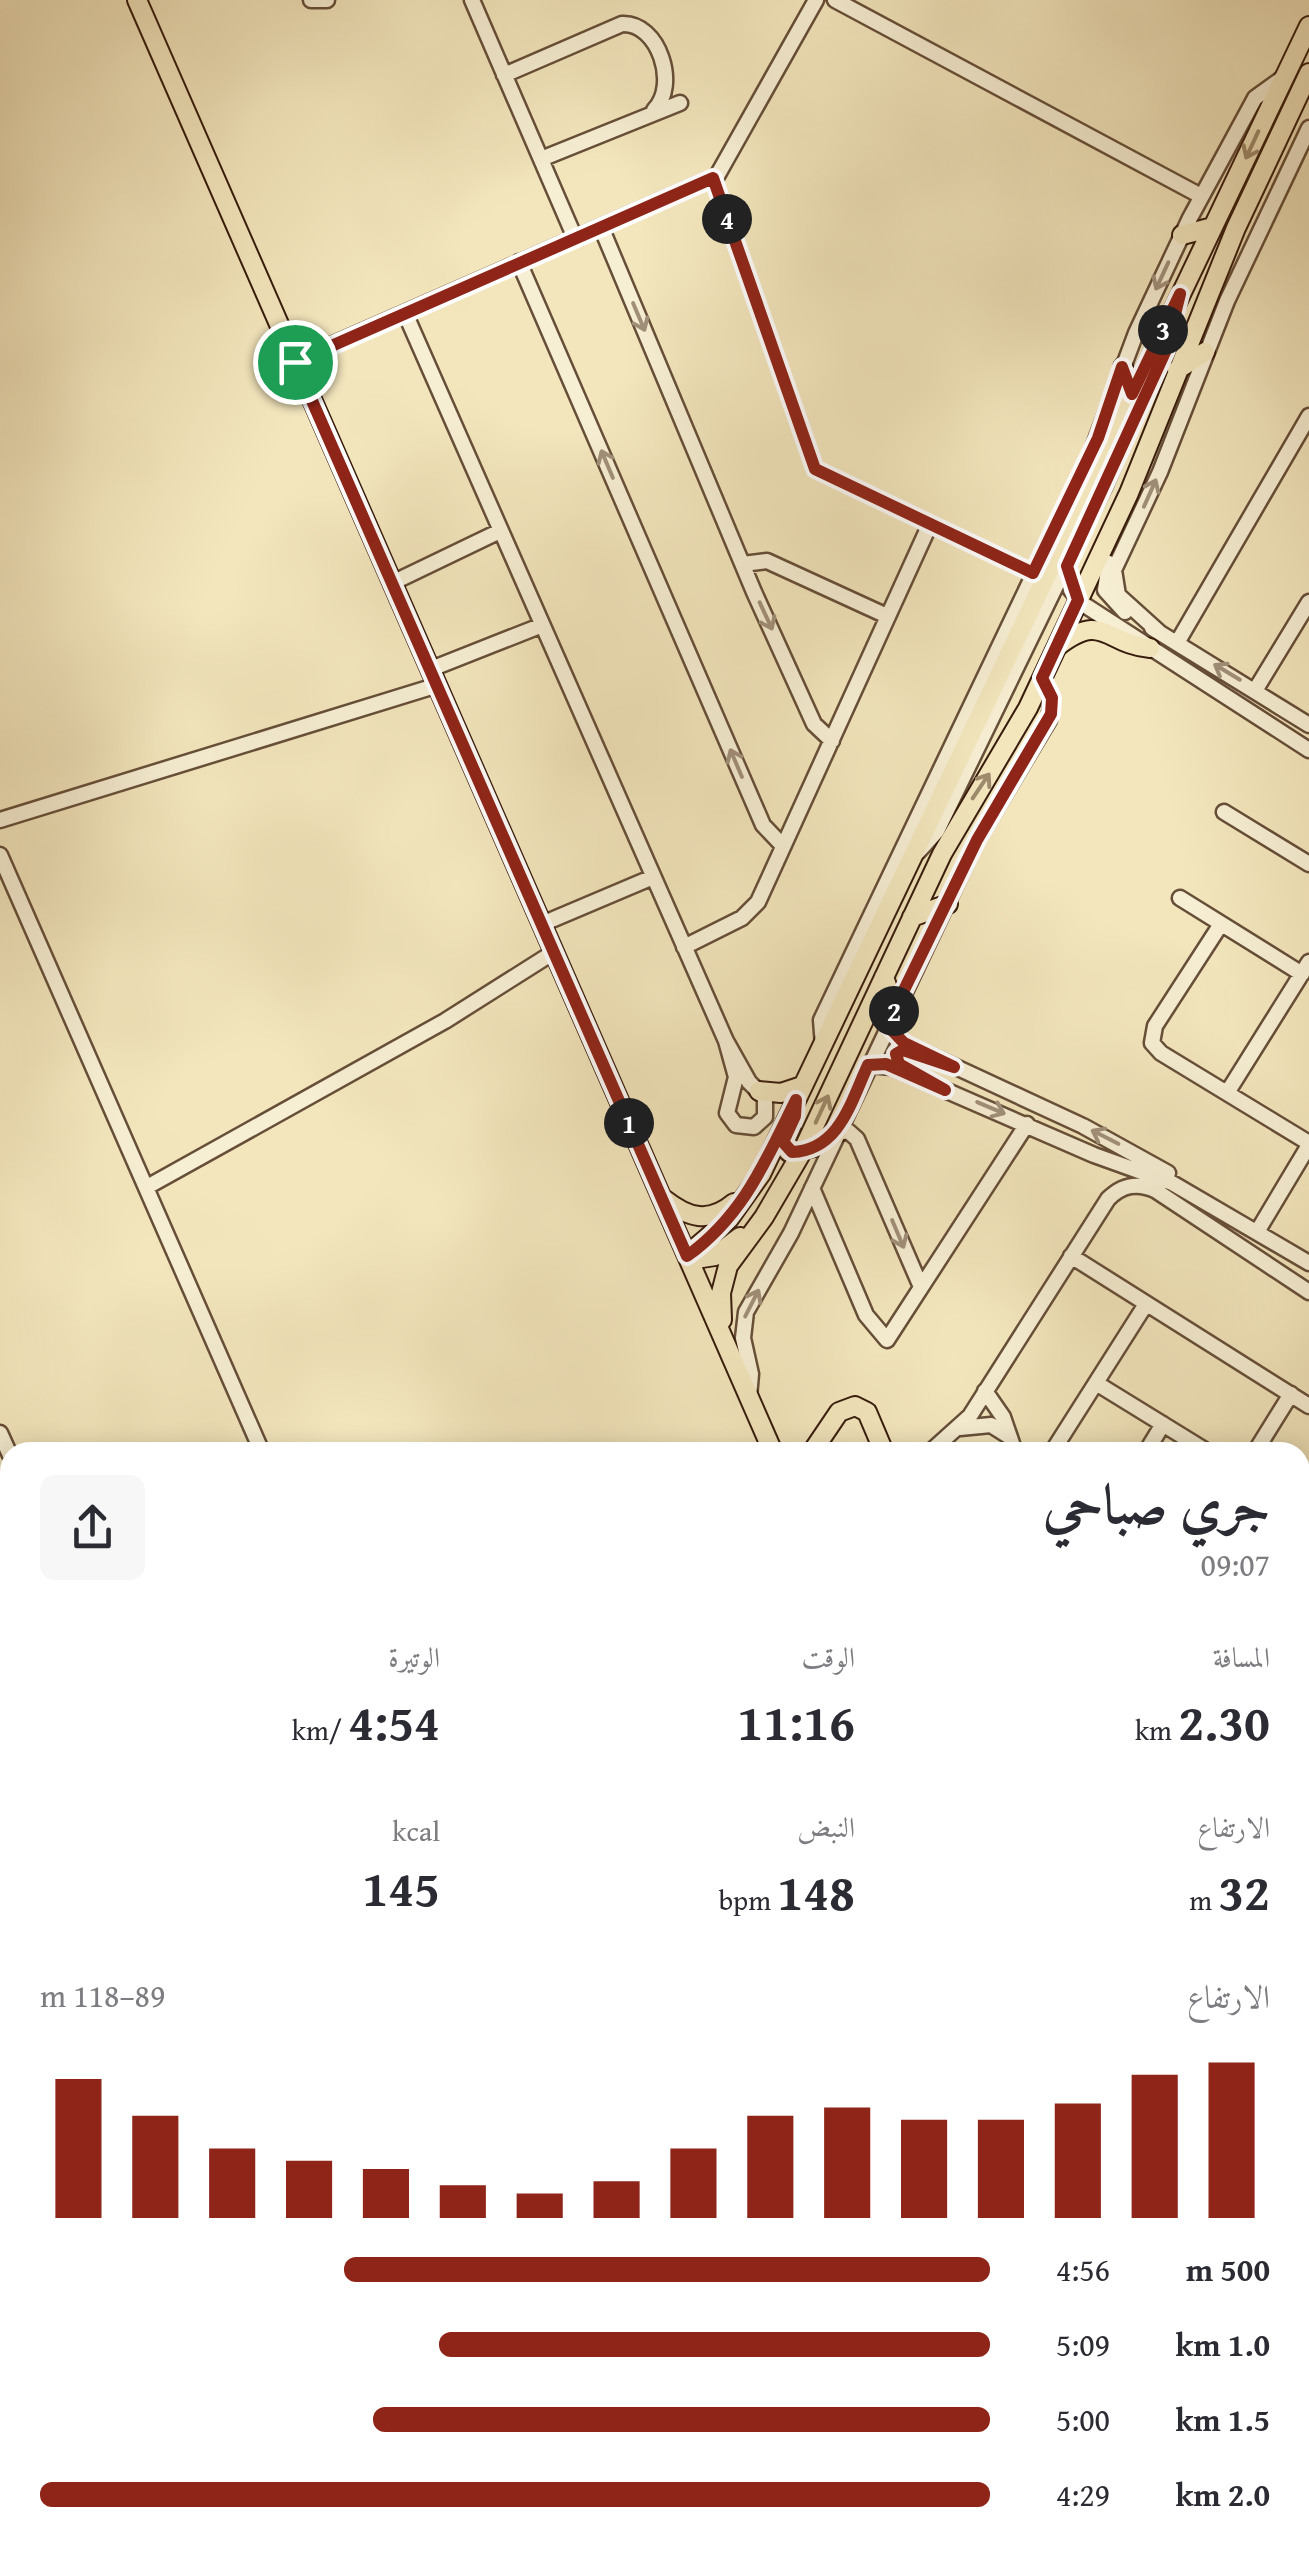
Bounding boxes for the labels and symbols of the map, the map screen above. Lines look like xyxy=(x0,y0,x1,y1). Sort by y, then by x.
one-way arrow xyxy=(1241,129,1260,159)
pin: 4 xyxy=(702,194,752,244)
one-way arrow xyxy=(1152,260,1171,290)
one-way arrow xyxy=(631,301,649,332)
pin: 3 xyxy=(1138,305,1188,355)
pin xyxy=(253,320,338,405)
one-way arrow xyxy=(597,449,615,480)
one-way arrow xyxy=(1142,478,1160,509)
one-way arrow xyxy=(758,600,776,631)
one-way arrow xyxy=(1213,662,1242,682)
one-way arrow xyxy=(726,748,744,778)
one-way arrow xyxy=(970,773,991,801)
pin: 2 xyxy=(869,986,919,1036)
one-way arrow xyxy=(813,1095,832,1125)
pin: 1 xyxy=(604,1098,654,1148)
one-way arrow xyxy=(975,1100,1006,1118)
one-way arrow xyxy=(1091,1127,1121,1146)
one-way arrow xyxy=(890,1218,908,1249)
one-way arrow xyxy=(744,1289,763,1319)

